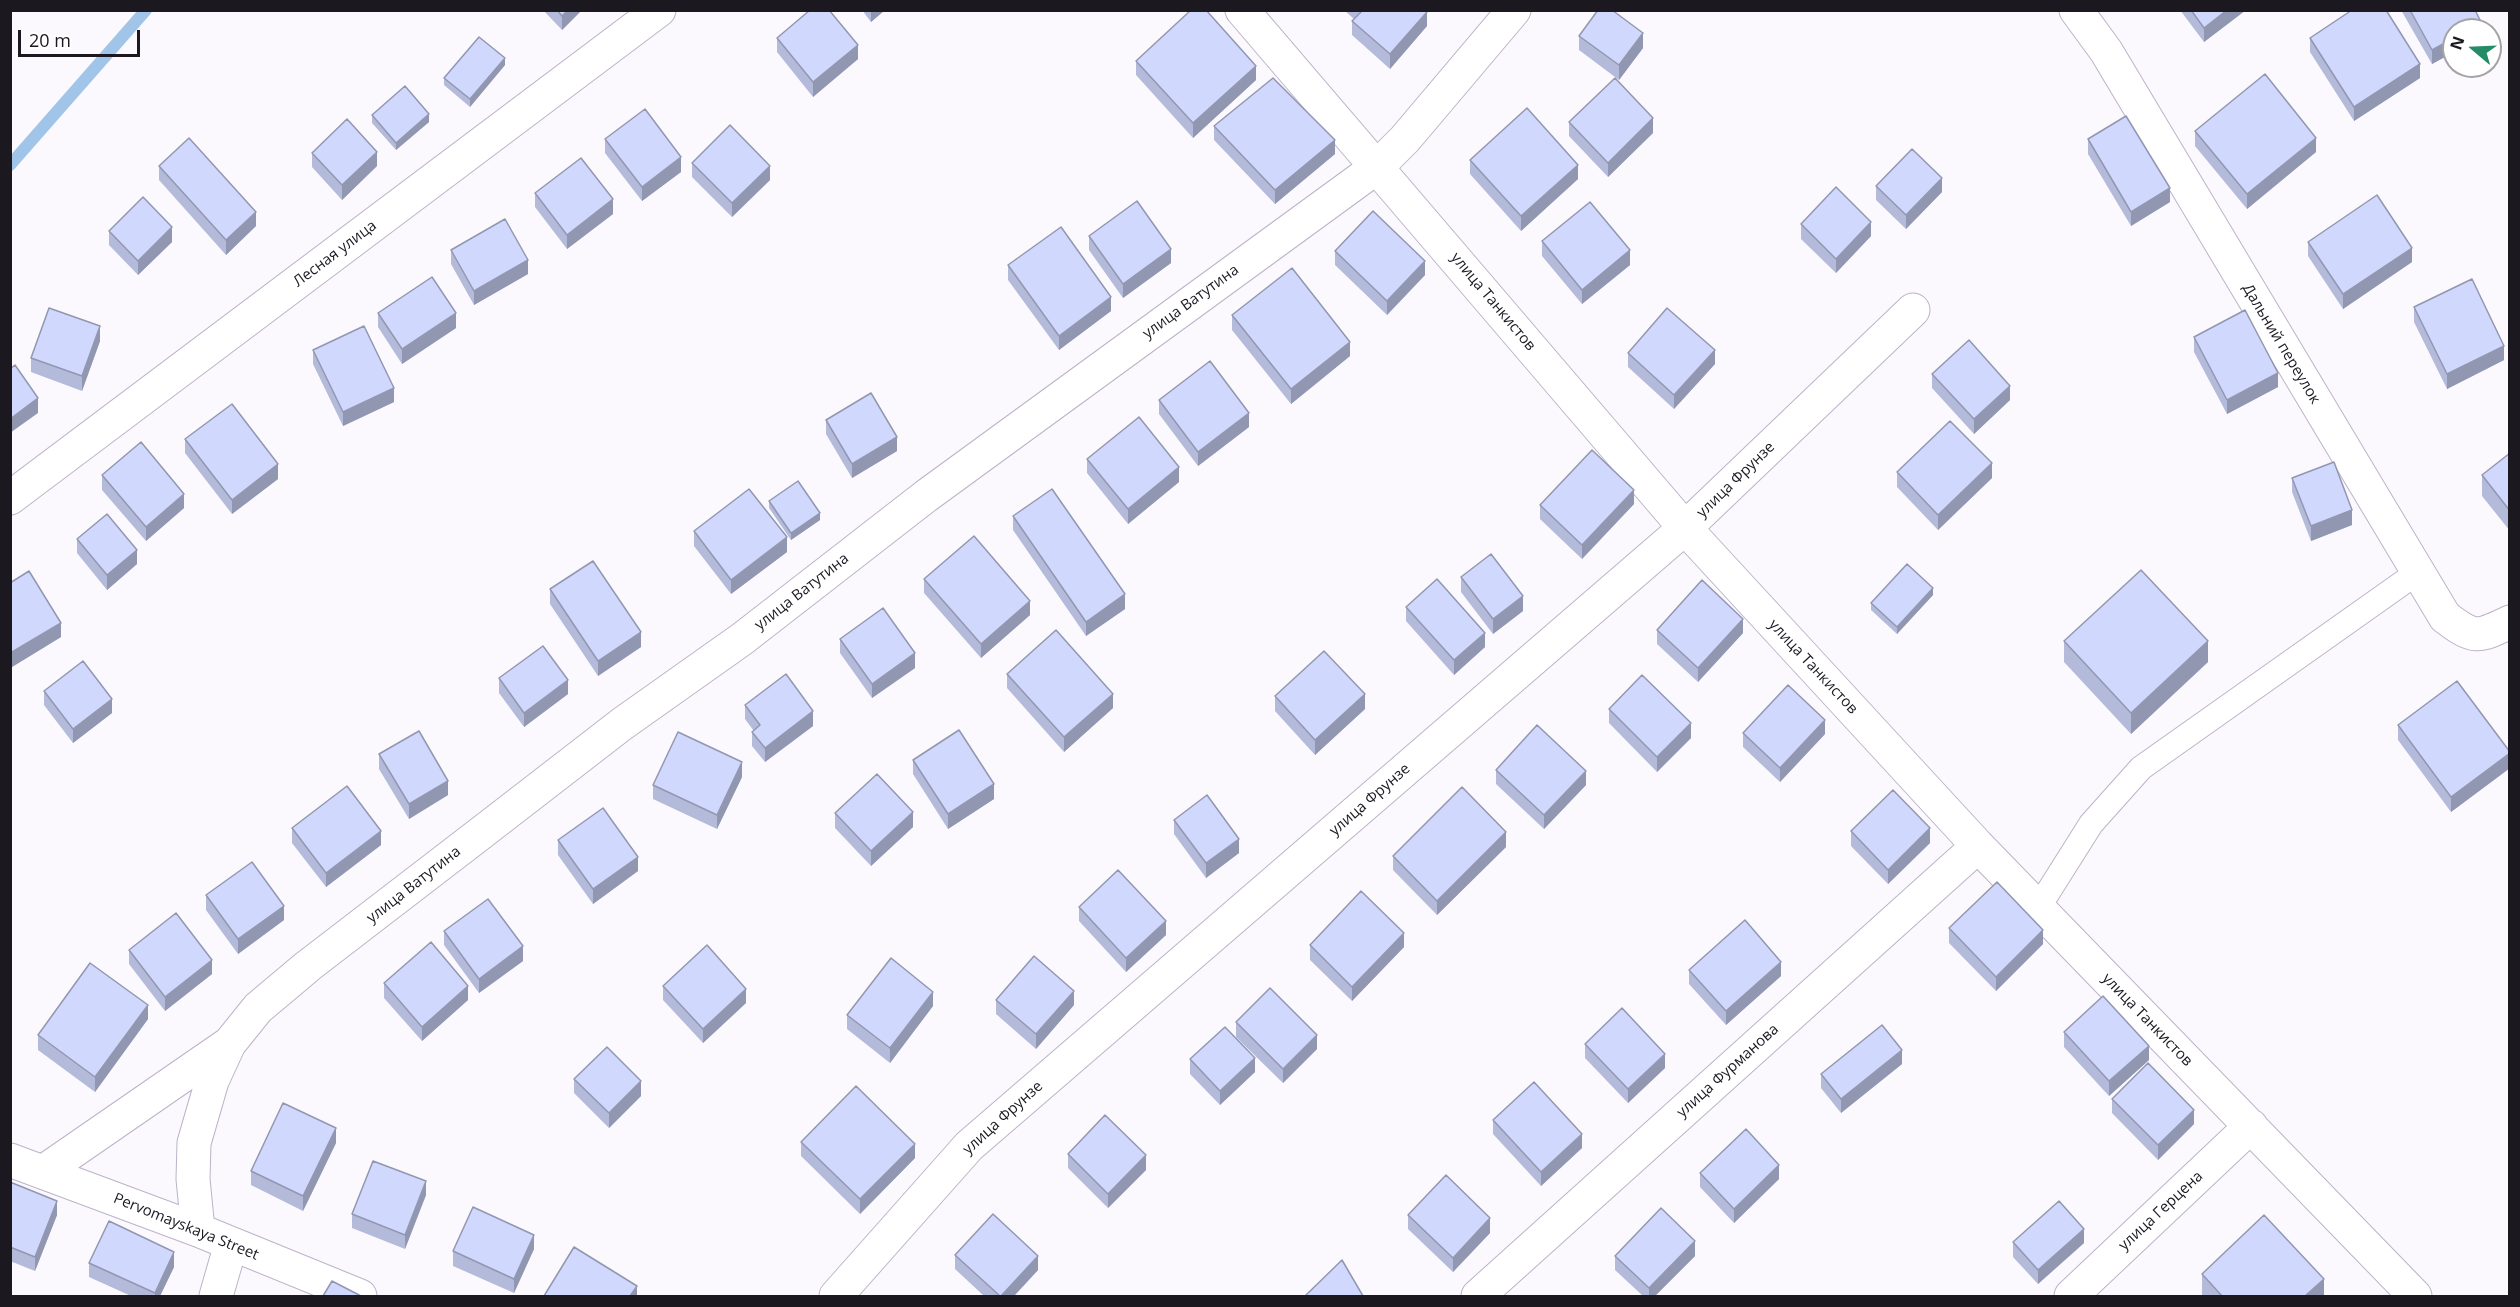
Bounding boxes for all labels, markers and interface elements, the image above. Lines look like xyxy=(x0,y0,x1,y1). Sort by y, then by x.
scale bar xyxy=(21,18,142,56)
north arrow xyxy=(2442,18,2502,78)
text: 20 m xyxy=(29,28,71,52)
text: N xyxy=(2444,33,2469,53)
street label: Лесная улица xyxy=(290,217,380,291)
street label: улица Танкистов xyxy=(1447,249,1539,355)
street label: улица Ватутина xyxy=(1139,261,1243,343)
street label: Дальний переулок xyxy=(2238,281,2324,407)
street label: улица Фрунзе xyxy=(1693,438,1779,522)
street label: улица Ватутина xyxy=(751,550,853,634)
street label: улица Танкистов xyxy=(1765,616,1861,718)
street label: улица Фрунзе xyxy=(1326,760,1414,840)
street label: улица Ватутина xyxy=(363,843,465,927)
street label: улица Танкистов xyxy=(2098,970,2196,1070)
street label: улица Фурманова xyxy=(1673,1021,1783,1121)
street label: улица Фрунзе xyxy=(959,1077,1047,1159)
street label: улица Герцена xyxy=(2115,1167,2207,1255)
street label: Pervomayskaya Street xyxy=(111,1190,261,1264)

